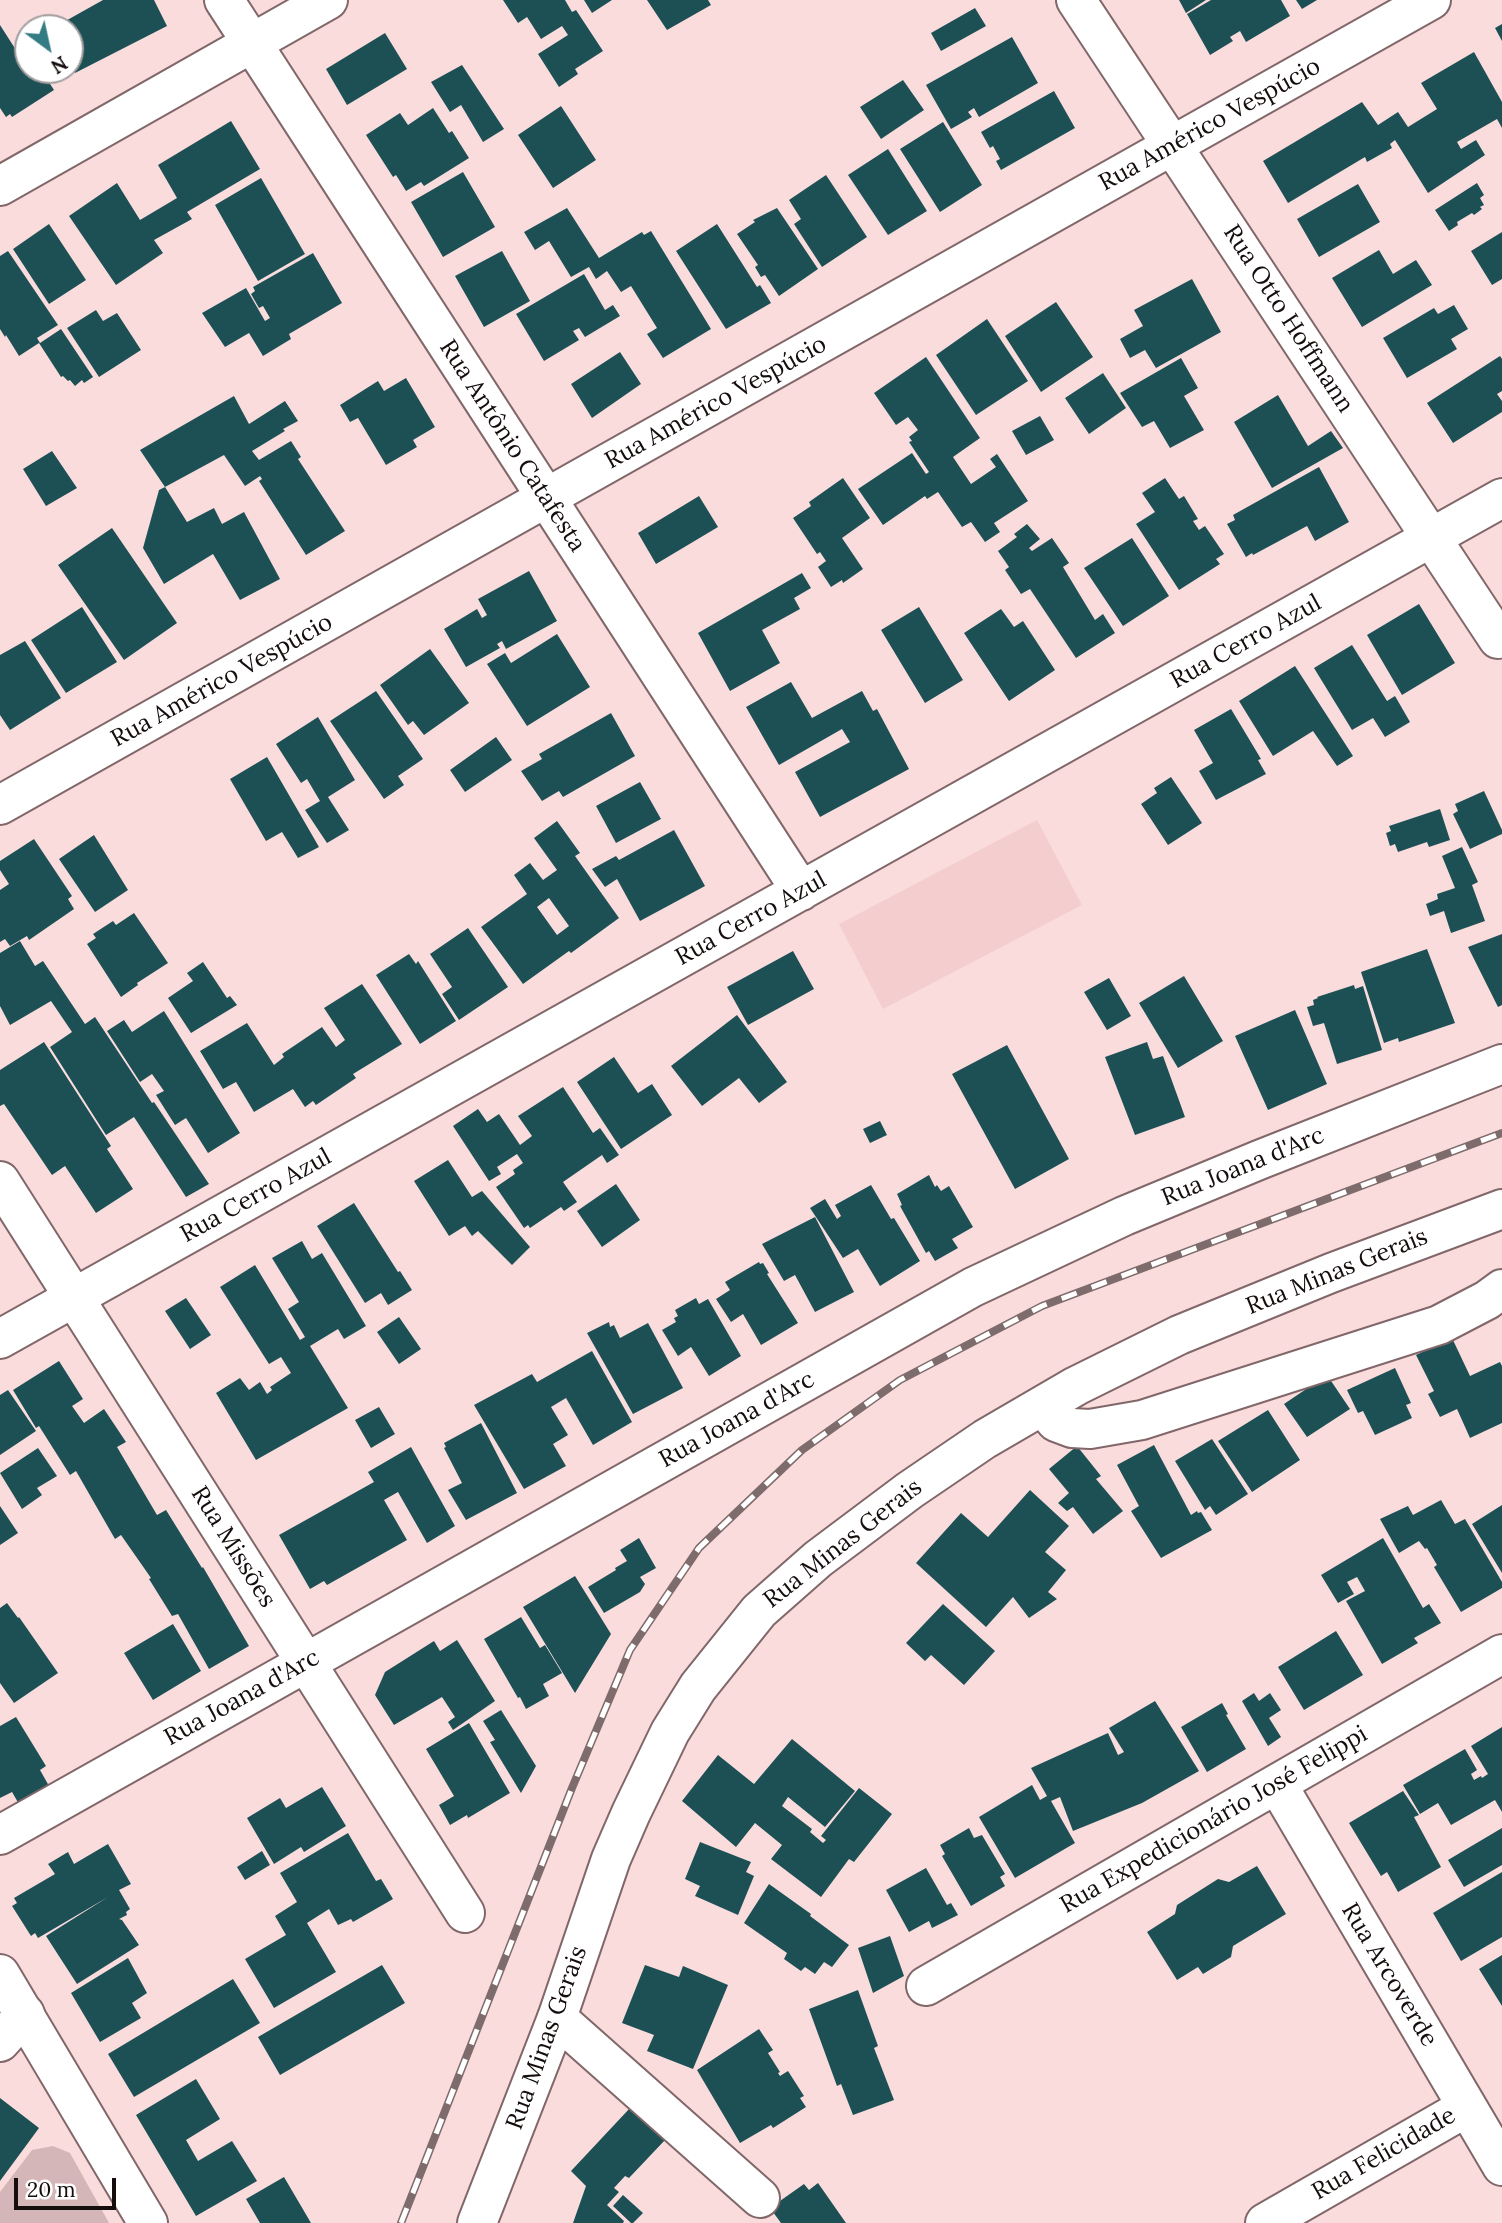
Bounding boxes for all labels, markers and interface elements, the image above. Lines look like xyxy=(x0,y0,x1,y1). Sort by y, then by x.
north arrow xyxy=(14,14,84,84)
text: N xyxy=(47,51,72,79)
street label: Rua Américo Vespúcio xyxy=(1094,52,1326,198)
street label: Rua Otto Hoffmann xyxy=(1217,220,1359,418)
street label: Rua Américo Vespúcio xyxy=(600,330,832,476)
street label: Rua Antônio Catafesta xyxy=(433,335,591,557)
street label: Rua Cerro Azul xyxy=(1166,589,1326,695)
street label: Rua Américo Vespúcio xyxy=(106,608,338,754)
street label: Rua Cerro Azul xyxy=(671,866,831,972)
street label: Rua Joana d'Arc xyxy=(1157,1121,1329,1213)
street label: Rua Cerro Azul xyxy=(176,1143,336,1249)
street label: Rua Minas Gerais xyxy=(1242,1223,1432,1321)
street label: Rua Joana d'Arc xyxy=(654,1366,820,1474)
street label: Rua Minas Gerais xyxy=(758,1473,928,1615)
street label: Rua Missões xyxy=(184,1481,282,1613)
street label: Rua Joana d'Arc xyxy=(159,1644,325,1752)
street label: Rua Expedicionário José Felippi xyxy=(1055,1720,1373,1920)
street label: Rua Arcoverde xyxy=(1335,1898,1443,2052)
street label: Rua Minas Gerais xyxy=(500,1942,594,2134)
street label: Rua Felicidade xyxy=(1307,2101,1461,2207)
scale bar xyxy=(18,2164,119,2208)
text: 20 m xyxy=(27,2176,76,2203)

